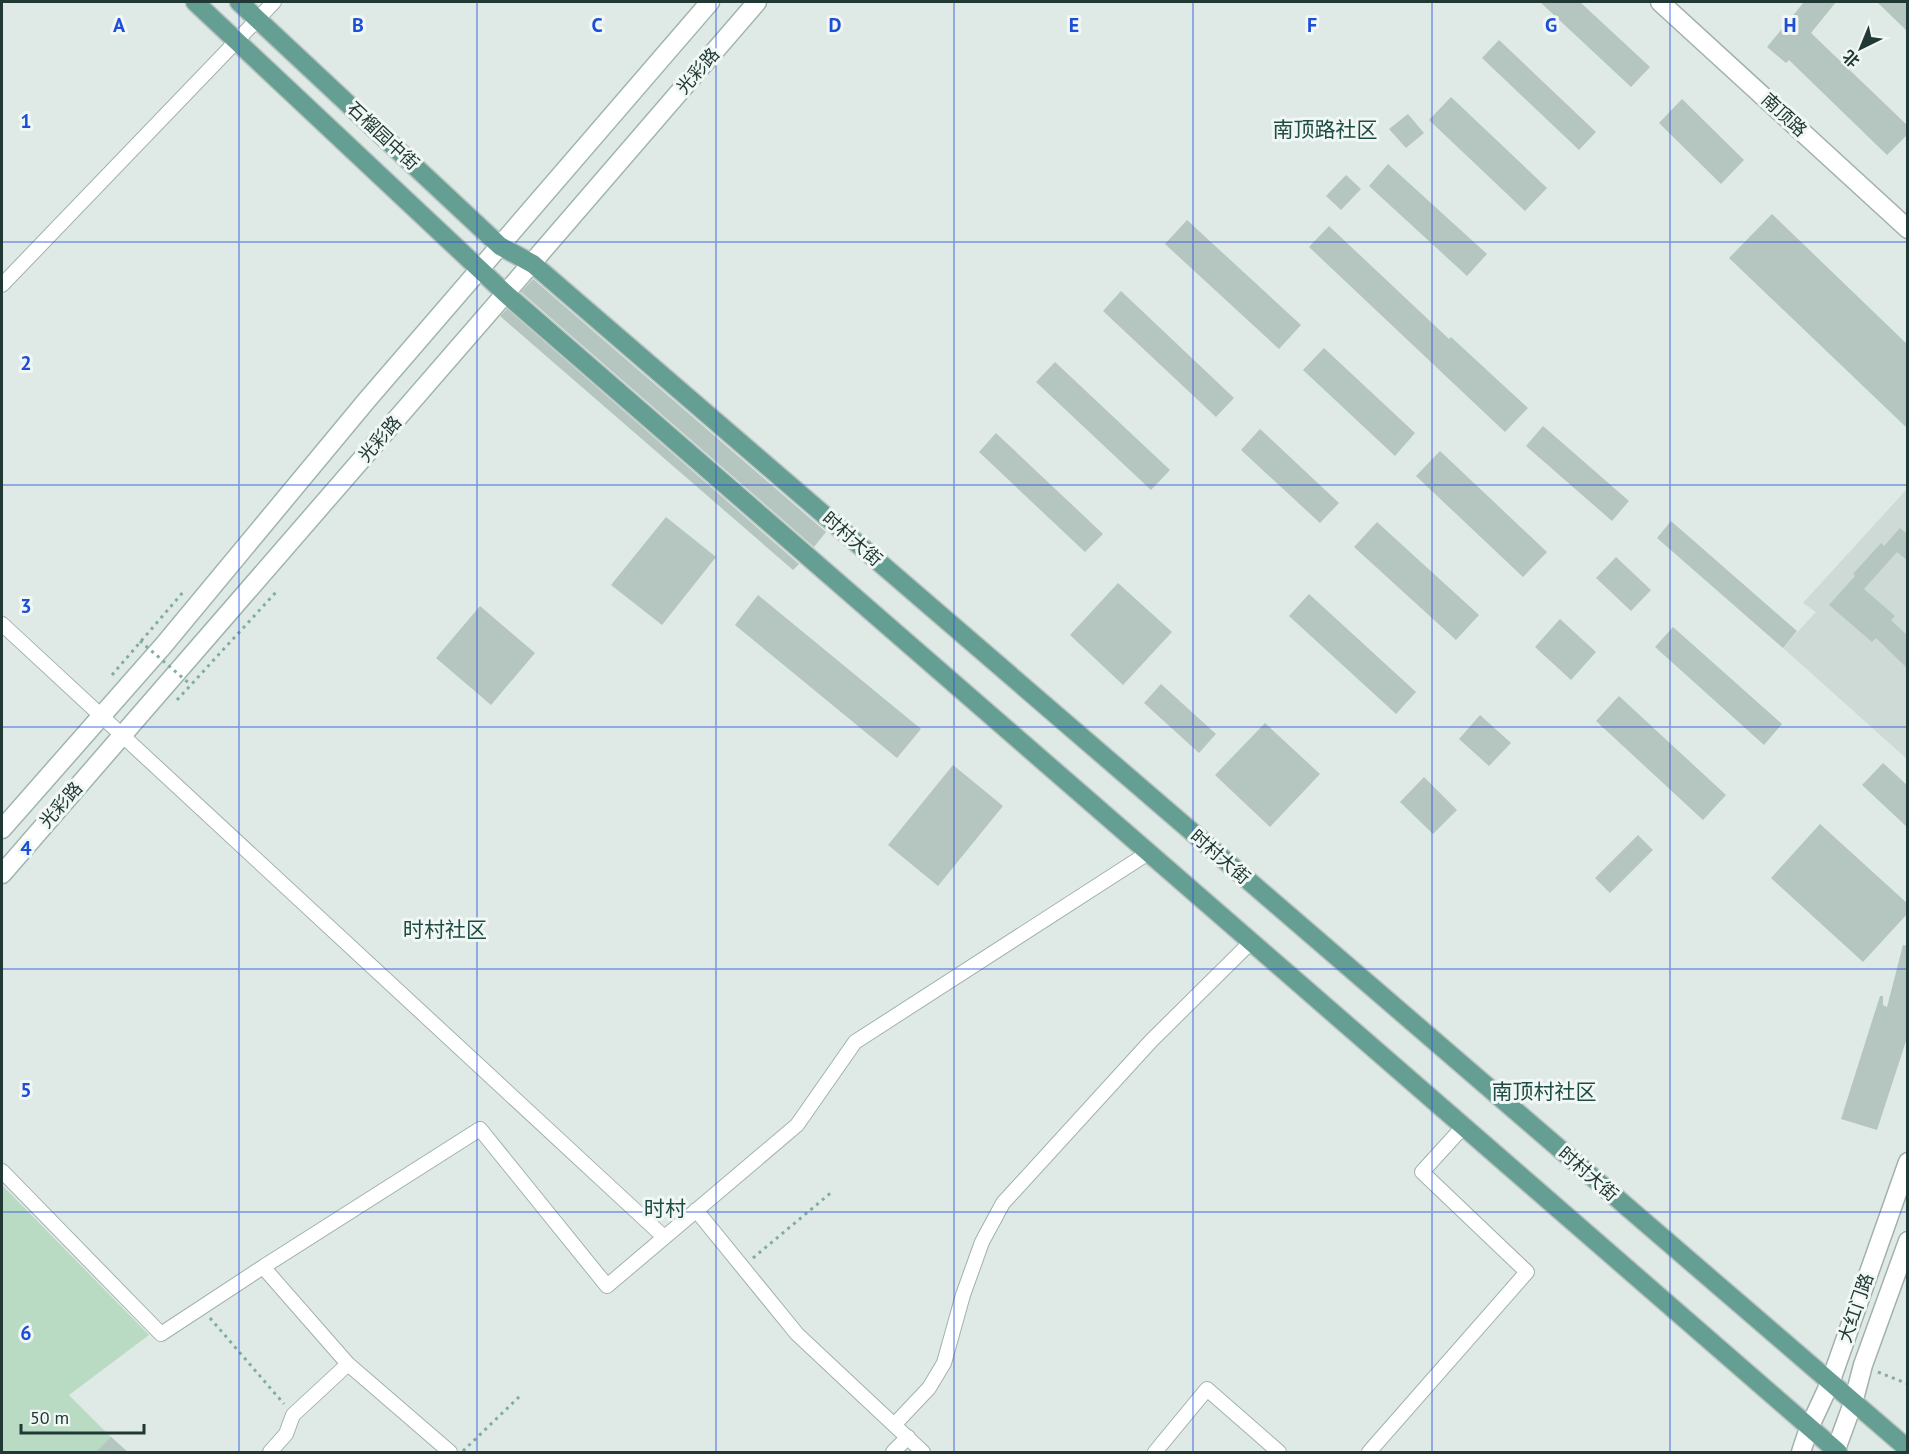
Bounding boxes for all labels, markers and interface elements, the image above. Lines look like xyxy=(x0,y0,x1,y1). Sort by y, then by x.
text: A xyxy=(113,12,126,38)
text: B xyxy=(352,12,364,38)
text: C xyxy=(591,12,603,38)
text: D xyxy=(829,12,842,38)
text: E xyxy=(1069,12,1079,38)
text: F xyxy=(1307,12,1317,38)
text: G xyxy=(1545,12,1557,38)
text: H xyxy=(1783,12,1797,38)
north arrow xyxy=(1831,18,1891,78)
street label: 光彩路 xyxy=(671,43,724,99)
text: 北 xyxy=(1838,46,1863,72)
street label: 南顶路 xyxy=(1757,88,1812,141)
street label: 石榴园中街 xyxy=(343,97,424,175)
text: 1 xyxy=(20,108,32,134)
district label: 南顶路社区 xyxy=(1273,116,1378,143)
text: 2 xyxy=(20,350,32,376)
street label: 光彩路 xyxy=(353,411,406,467)
street label: 时村大街 xyxy=(818,506,887,571)
text: 3 xyxy=(20,593,32,619)
street label: 光彩路 xyxy=(34,777,87,833)
street label: 时村大街 xyxy=(1186,824,1255,889)
text: 4 xyxy=(20,835,32,861)
district label: 时村社区 xyxy=(403,916,487,943)
text: 5 xyxy=(20,1077,32,1103)
district label: 南顶村社区 xyxy=(1492,1078,1597,1105)
street label: 时村大街 xyxy=(1554,1141,1623,1206)
district label: 时村 xyxy=(644,1195,686,1222)
street label: 大红门路 xyxy=(1833,1270,1878,1346)
text: 6 xyxy=(20,1320,32,1346)
scale bar xyxy=(21,1397,144,1435)
text: 50 m xyxy=(30,1406,69,1429)

